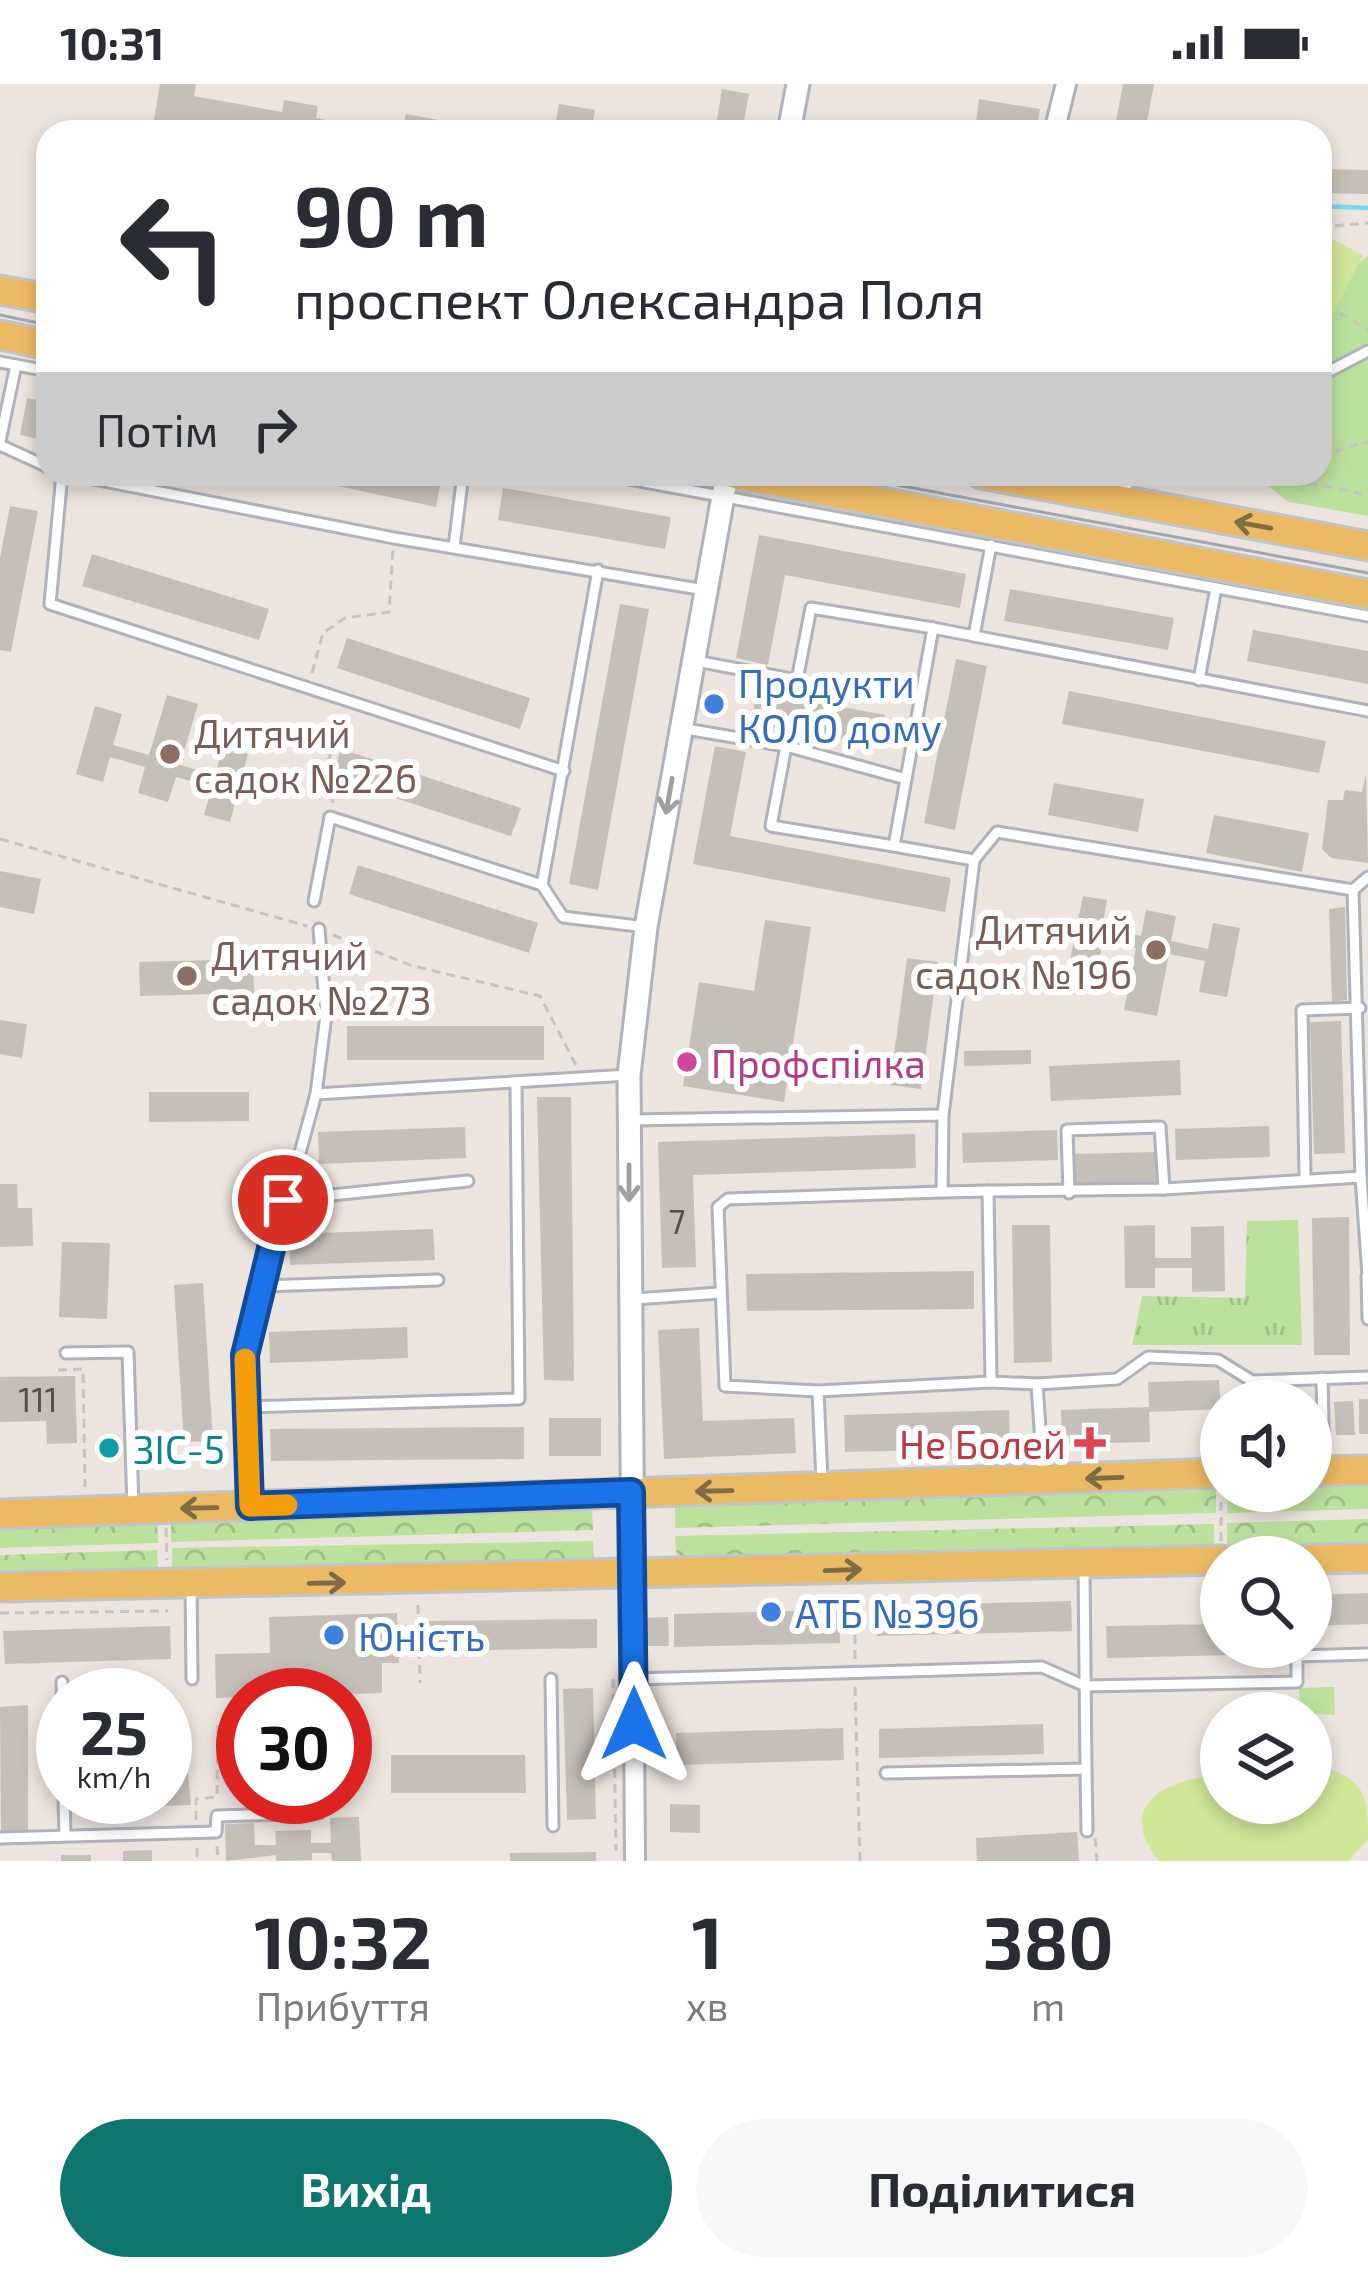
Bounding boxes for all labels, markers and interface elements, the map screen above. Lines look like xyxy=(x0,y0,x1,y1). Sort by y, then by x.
text: 10:31 xyxy=(60,15,164,69)
text: 90 m xyxy=(294,163,489,264)
icon: left xyxy=(96,168,252,324)
text: проспект Олександра Поля xyxy=(294,265,985,330)
icon: right xyxy=(242,396,308,462)
text: Потім xyxy=(96,402,218,456)
one-way arrow xyxy=(1234,513,1273,535)
place label: Продукти КОЛО дому xyxy=(738,659,942,752)
marker: Продукти КОЛО дому xyxy=(701,691,727,717)
place label: Дитячий садок №226 xyxy=(194,709,417,801)
marker: Дитячий садок №226 xyxy=(157,741,183,767)
one-way arrow xyxy=(656,775,679,814)
place label: Дитячий садок №196 xyxy=(915,905,1132,997)
place label: Дитячий садок №273 xyxy=(211,931,432,1023)
marker: Дитячий садок №196 xyxy=(1143,937,1169,963)
marker: Дитячий садок №273 xyxy=(174,963,200,989)
place label: Профспілка xyxy=(711,1039,926,1086)
marker: Профспілка xyxy=(674,1049,700,1075)
pin xyxy=(232,1149,334,1251)
one-way arrow xyxy=(618,1163,640,1202)
icon: arrive xyxy=(250,1167,316,1233)
house number: 7 xyxy=(669,1201,685,1241)
house number: 111 xyxy=(18,1379,58,1419)
map controls xyxy=(1200,1380,1332,1824)
button: sound xyxy=(1200,1380,1332,1512)
place label: Не Болей xyxy=(899,1420,1066,1467)
place label: ЗІС-5 xyxy=(133,1425,225,1472)
marker: Не Болей xyxy=(1077,1430,1103,1456)
marker: ЗІС-5 xyxy=(96,1435,122,1461)
one-way arrow xyxy=(1085,1467,1124,1490)
one-way arrow xyxy=(695,1479,734,1502)
one-way arrow xyxy=(180,1496,219,1519)
button: search xyxy=(1200,1536,1332,1668)
one-way arrow xyxy=(823,1558,862,1581)
one-way arrow xyxy=(307,1571,346,1594)
place label: АТБ №396 xyxy=(795,1589,980,1636)
marker: АТБ №396 xyxy=(758,1599,784,1625)
place label: Юність xyxy=(358,1612,485,1659)
marker: Юність xyxy=(321,1622,347,1648)
position arrow xyxy=(571,1661,697,1787)
speed limit sign: 30 xyxy=(216,1668,372,1824)
button: layers xyxy=(1200,1692,1332,1824)
text: 25 xyxy=(80,1695,148,1767)
text: km/h xyxy=(77,1758,151,1794)
text: 10:32 xyxy=(254,1897,432,1983)
text: 1 xyxy=(692,1897,723,1983)
text: 380 xyxy=(983,1897,1114,1983)
text: Прибуття xyxy=(256,1982,430,2029)
text: хв xyxy=(686,1982,728,2029)
text: m xyxy=(1031,1982,1065,2029)
button: Вихід xyxy=(60,2119,672,2257)
button: Поділитися xyxy=(696,2119,1308,2257)

